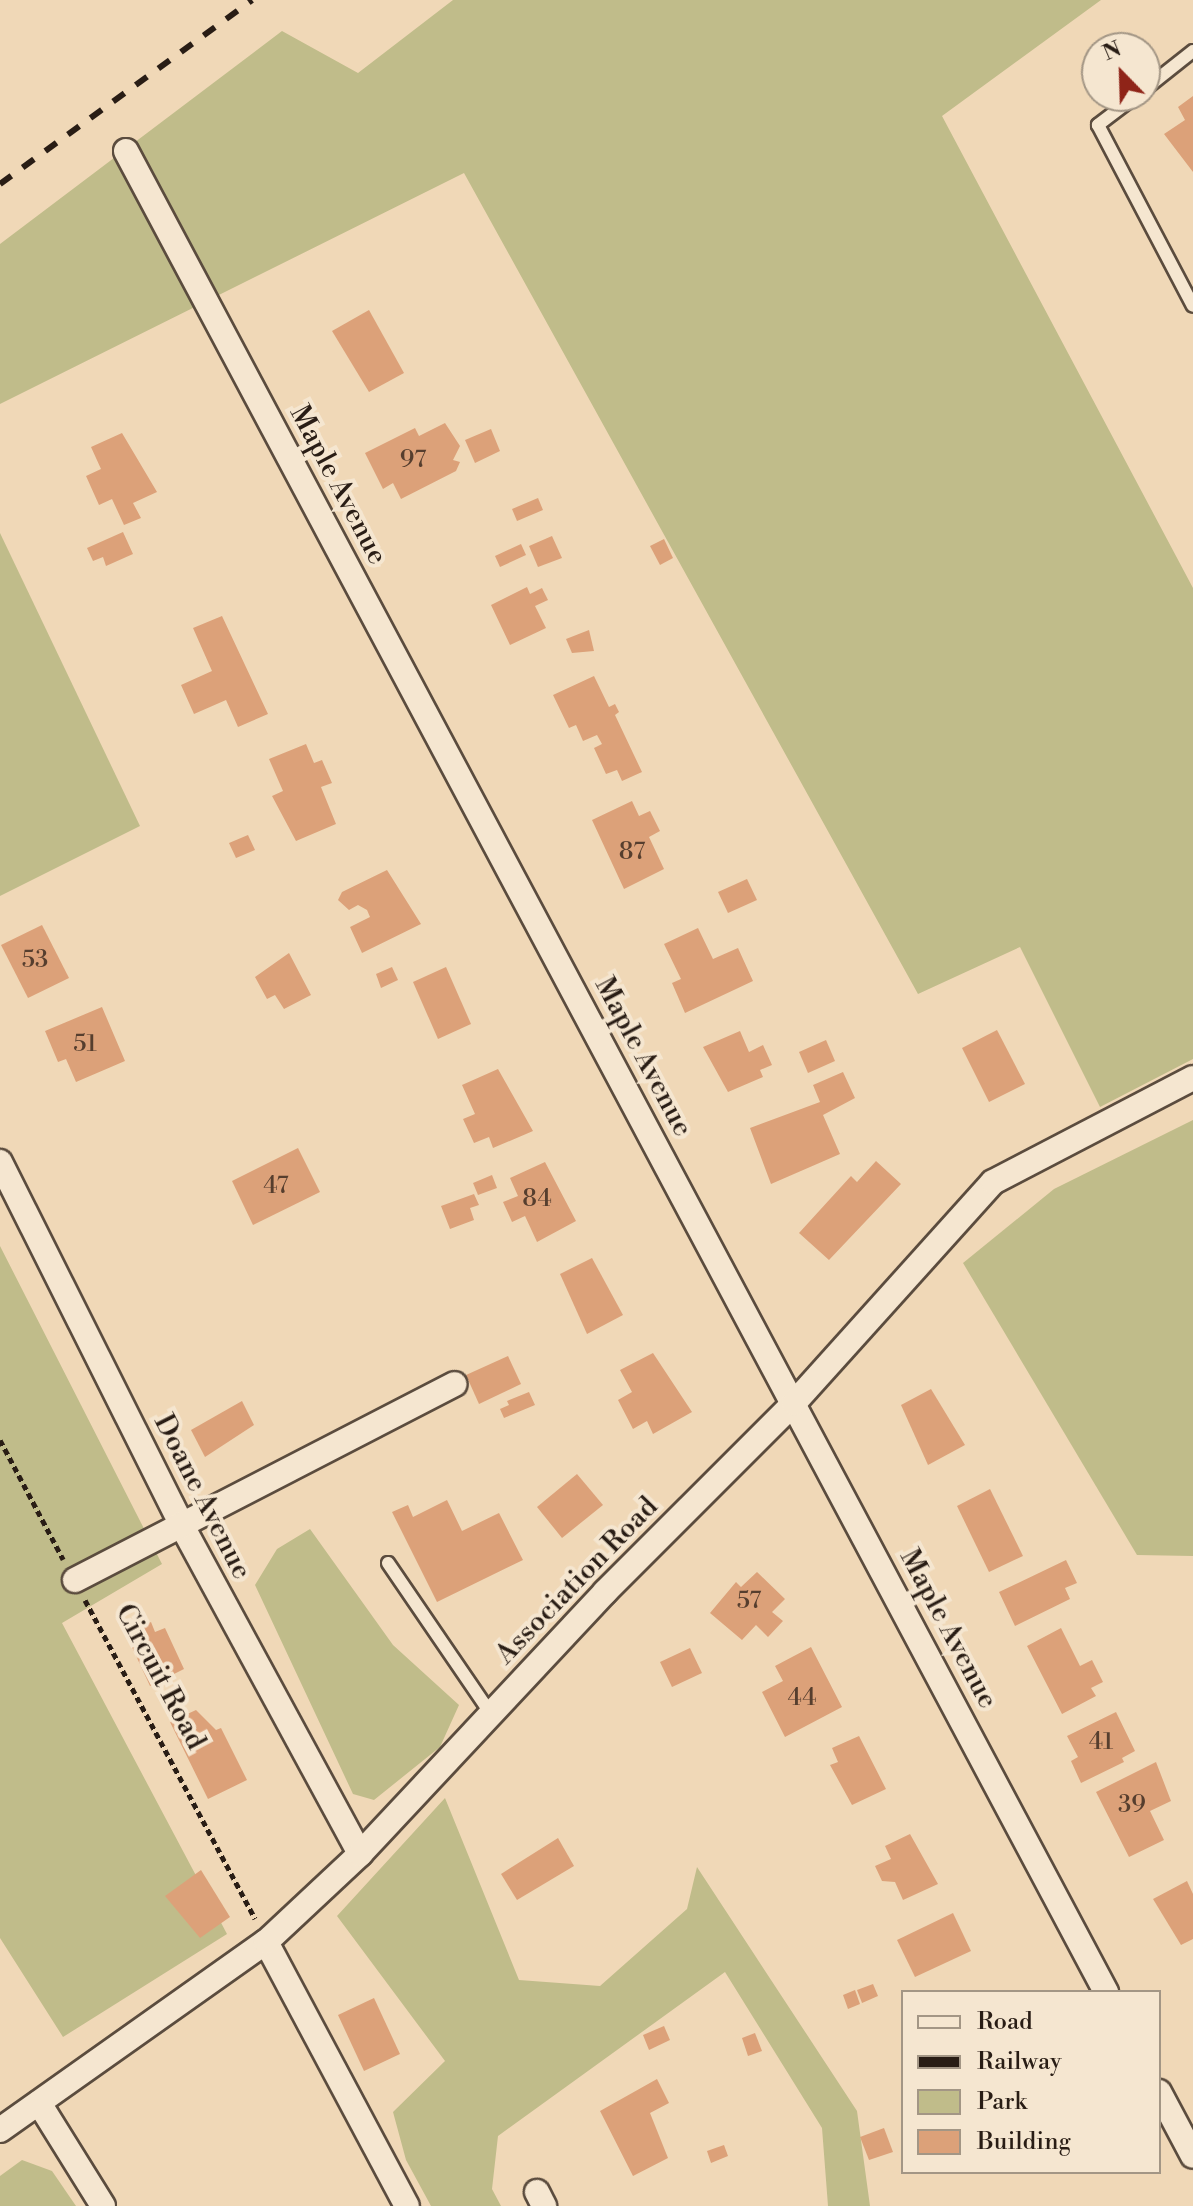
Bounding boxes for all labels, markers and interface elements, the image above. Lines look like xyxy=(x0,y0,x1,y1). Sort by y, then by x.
north arrow xyxy=(1081,32,1161,112)
text: N xyxy=(1099,35,1125,67)
street label: Maple Avenue xyxy=(282,400,394,570)
house number: 97 xyxy=(400,447,426,475)
house number: 87 xyxy=(619,839,645,867)
house number: 53 xyxy=(22,947,48,975)
street label: Maple Avenue xyxy=(587,972,699,1142)
house number: 51 xyxy=(73,1031,97,1059)
house number: 47 xyxy=(263,1173,289,1201)
house number: 84 xyxy=(522,1186,552,1214)
street label: Doane Avenue xyxy=(146,1409,258,1585)
street label: Association Road xyxy=(489,1490,665,1672)
street label: Maple Avenue xyxy=(892,1544,1004,1714)
house number: 57 xyxy=(737,1588,761,1616)
street label: Circuit Road xyxy=(108,1599,212,1755)
house number: 44 xyxy=(787,1685,817,1713)
house number: 41 xyxy=(1089,1729,1113,1757)
house number: 39 xyxy=(1118,1792,1146,1820)
legend xyxy=(901,1990,1161,2174)
text: Road xyxy=(977,2007,1033,2037)
text: Railway xyxy=(977,2047,1062,2077)
text: Park xyxy=(977,2087,1027,2117)
text: Building xyxy=(977,2127,1071,2157)

